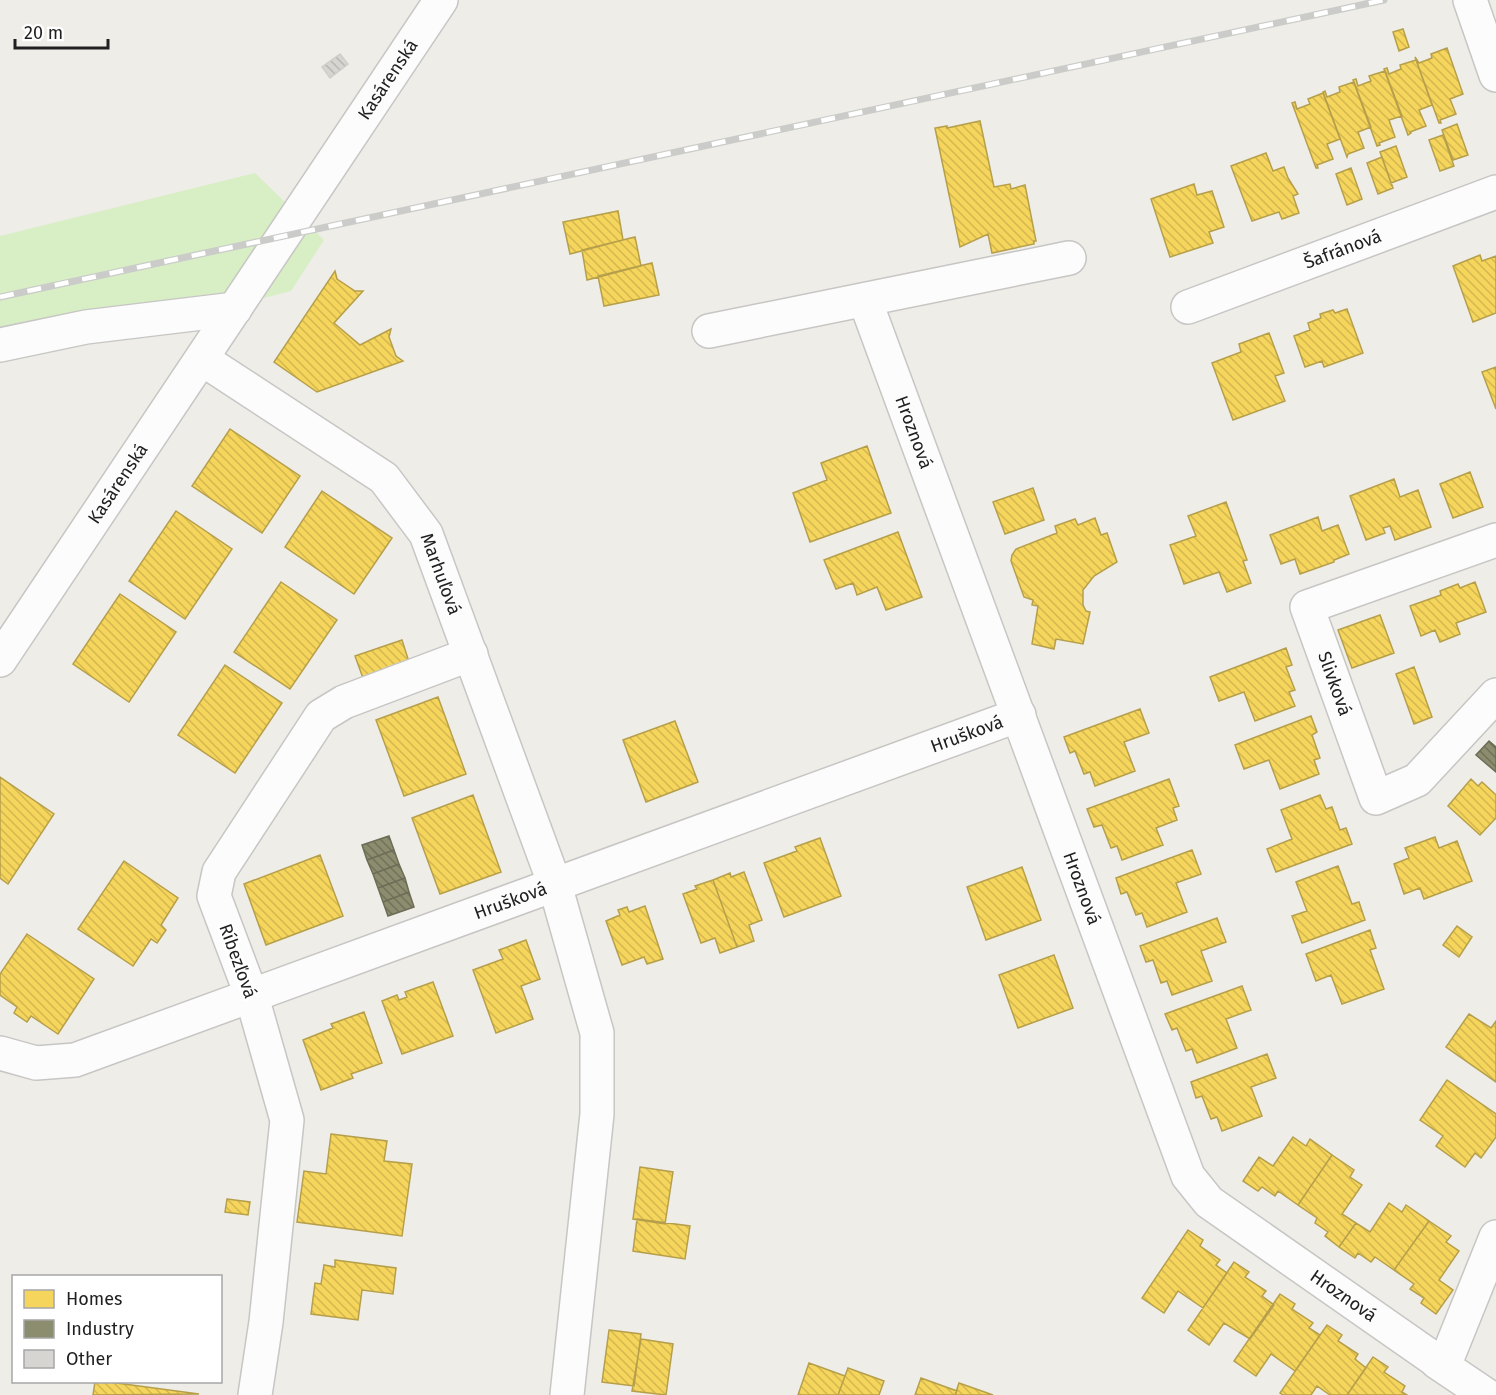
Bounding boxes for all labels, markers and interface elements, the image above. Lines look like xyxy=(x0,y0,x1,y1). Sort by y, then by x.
scale bar xyxy=(15,12,108,50)
text: 20 m xyxy=(24,22,63,44)
street label: Kasárenská xyxy=(353,35,423,124)
street label: Šafránová xyxy=(1301,225,1384,274)
street label: Hroznová xyxy=(890,393,937,472)
street label: Kasárenská xyxy=(83,439,153,528)
street label: Marhuľová xyxy=(416,530,466,618)
street label: Slivková xyxy=(1313,648,1356,719)
street label: Hrušková xyxy=(927,711,1006,757)
street label: Hroznová xyxy=(1058,849,1105,928)
street label: Hrušková xyxy=(471,878,550,924)
street label: Ríbezľová xyxy=(214,921,262,1001)
street label: Hroznová xyxy=(1306,1265,1381,1327)
legend xyxy=(12,1275,222,1383)
text: Homes xyxy=(66,1288,122,1310)
text: Industry xyxy=(66,1318,134,1340)
text: Other xyxy=(66,1348,112,1370)

